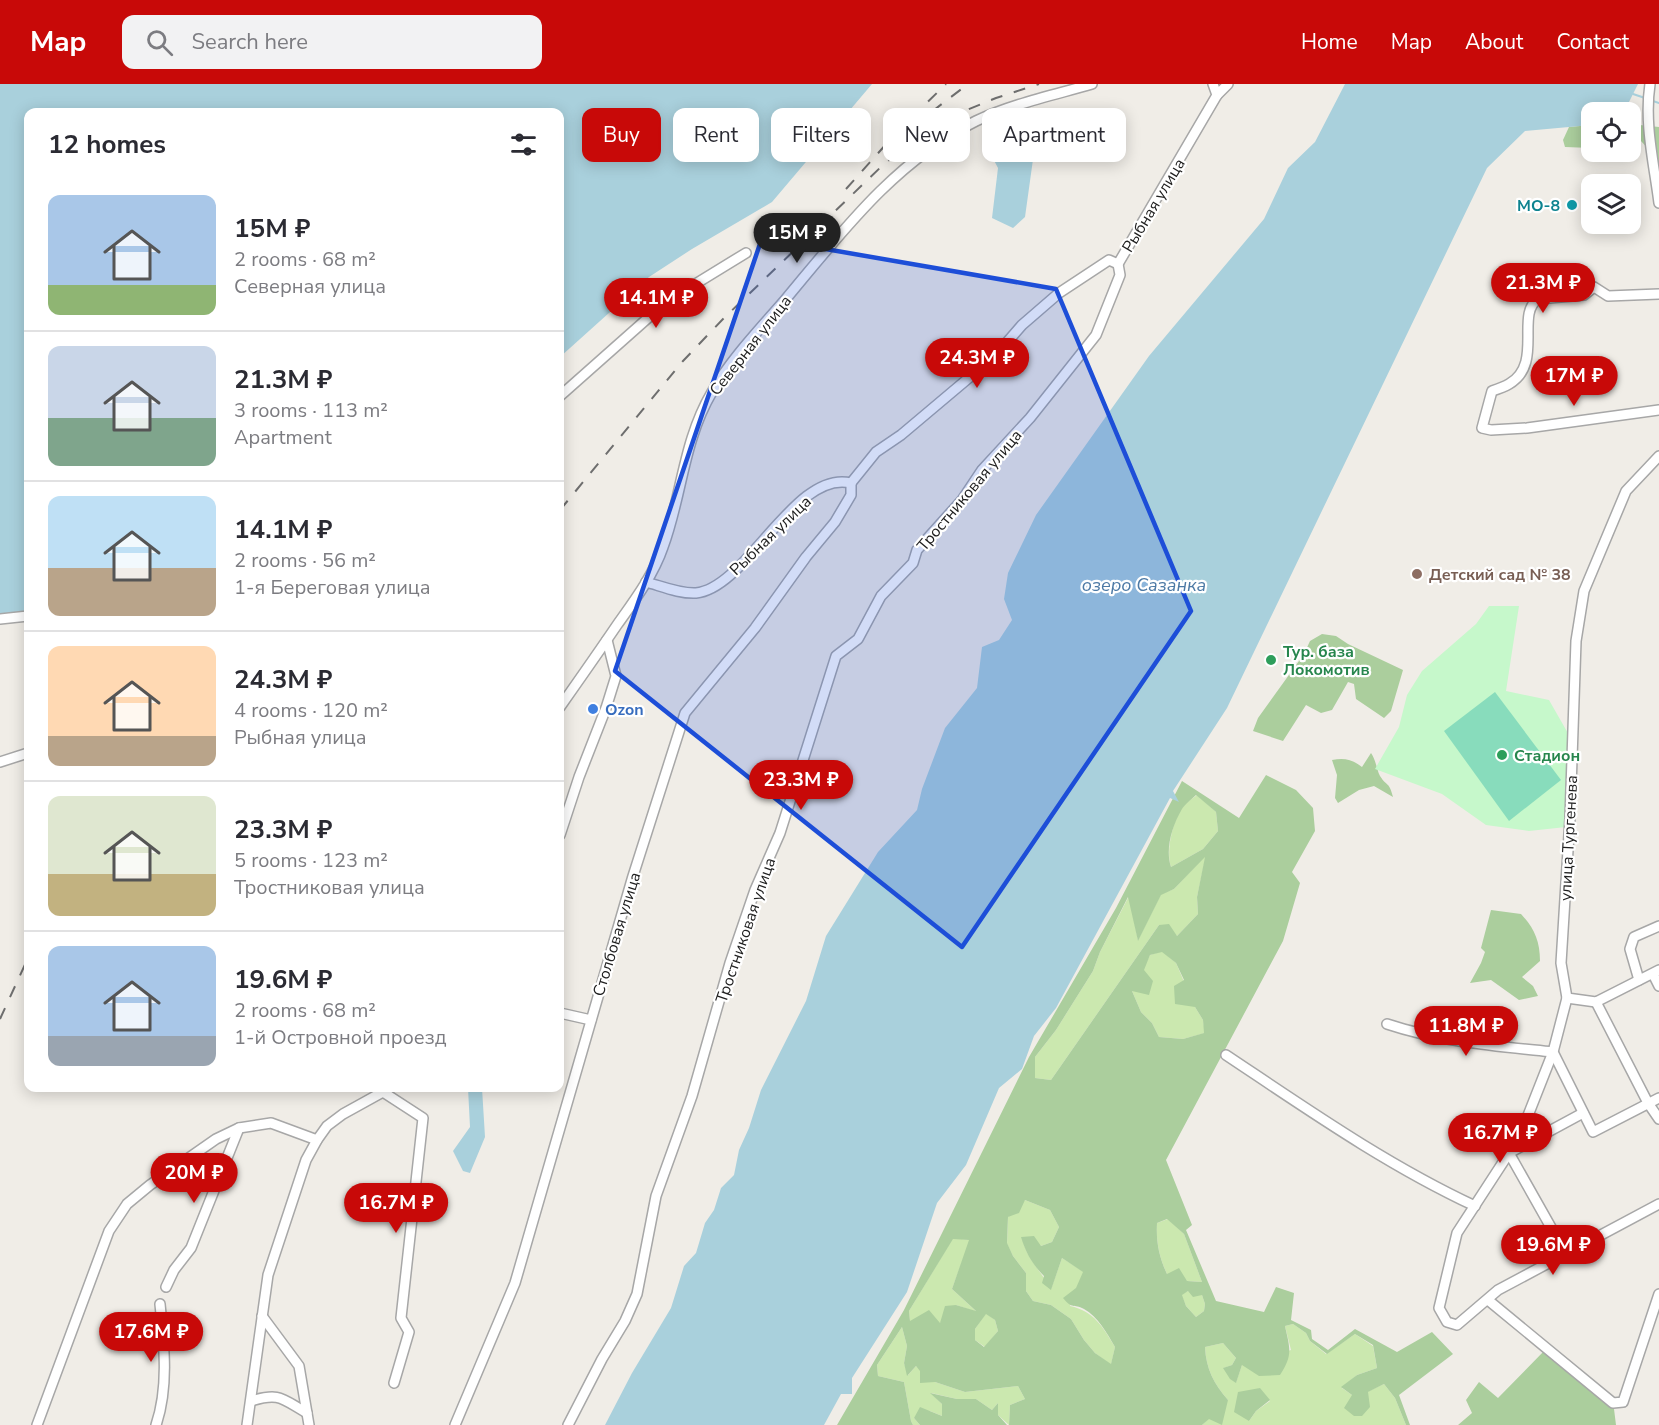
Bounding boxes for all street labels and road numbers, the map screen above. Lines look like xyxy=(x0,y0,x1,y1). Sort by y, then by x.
street label: Рыбная улица xyxy=(1117,154,1191,257)
street label: Северная улица xyxy=(705,291,797,400)
street label: Тростниковая улица xyxy=(912,425,1027,556)
street label: Рыбная улица xyxy=(725,491,816,580)
street label: улица Тургенева xyxy=(1555,774,1583,902)
street label: Тростниковая улица xyxy=(711,855,781,1006)
street label: Столбовая улица xyxy=(588,869,646,999)

